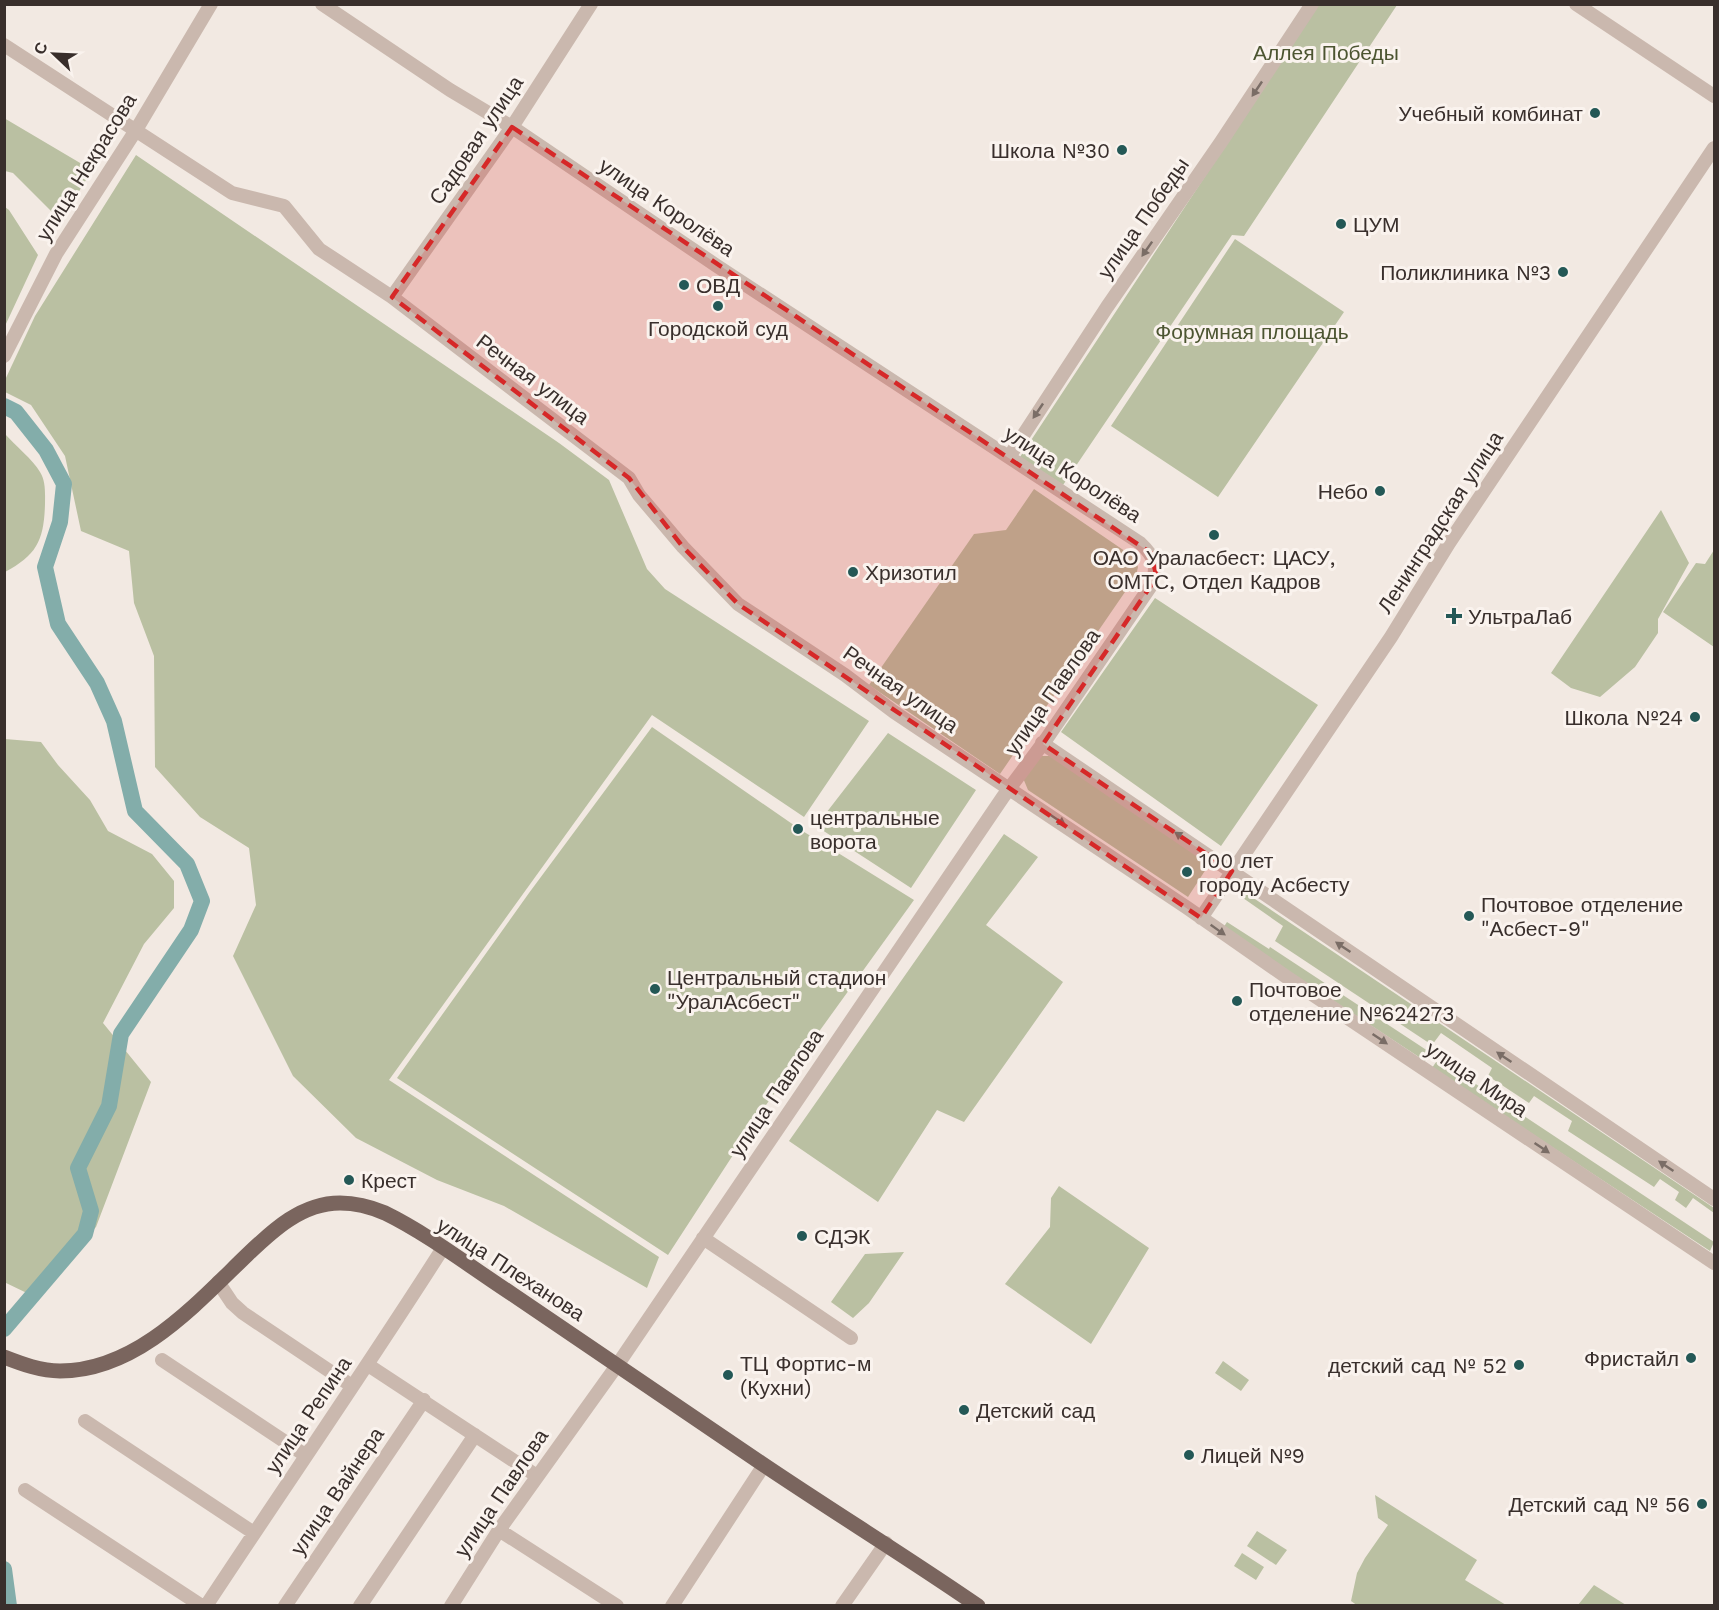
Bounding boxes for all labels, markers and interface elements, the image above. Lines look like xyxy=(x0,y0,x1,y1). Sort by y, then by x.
north arrow xyxy=(24,24,84,84)
text: С xyxy=(30,39,52,57)
park label: Аллея Победы xyxy=(1253,40,1399,65)
street label: Садовая улица xyxy=(424,71,528,209)
one-way arrow xyxy=(1251,80,1263,96)
street label: улица Некрасова xyxy=(31,88,142,245)
place label: Учебный комбинат xyxy=(1398,101,1583,126)
marker: Учебный комбинат xyxy=(1588,106,1602,120)
place label: Школа №30 xyxy=(991,138,1110,163)
marker: Школа №30 xyxy=(1115,143,1129,157)
street label: улица Королёва xyxy=(594,152,740,262)
street label: улица Победы xyxy=(1092,153,1194,283)
place label: ЦУМ xyxy=(1353,212,1399,237)
marker: ЦУМ xyxy=(1334,217,1348,231)
one-way arrow xyxy=(1141,241,1153,257)
place label: Поликлиника №3 xyxy=(1380,260,1551,285)
marker: Поликлиника №3 xyxy=(1556,265,1570,279)
place label: ОВД xyxy=(696,273,740,298)
marker: ОВД xyxy=(677,278,691,292)
marker: Городской суд xyxy=(711,299,725,313)
place label: Городской суд xyxy=(648,316,788,341)
park label: Форумная площадь xyxy=(1155,319,1349,344)
street label: Речная улица xyxy=(472,329,595,430)
one-way arrow xyxy=(1033,403,1044,420)
street label: улица Королёва xyxy=(1000,420,1146,528)
street label: Ленинградская улица xyxy=(1372,426,1508,618)
place label: Небо xyxy=(1318,479,1368,504)
marker: Небо xyxy=(1373,484,1387,498)
marker: ОАО Ураласбест: ЦАСУ, ОМТС, Отдел Кадров xyxy=(1207,528,1221,542)
place label: ОАО Ураласбест: ЦАСУ, ОМТС, Отдел Кадров xyxy=(1093,545,1335,594)
place label: Хризотил xyxy=(865,560,957,585)
marker: Хризотил xyxy=(846,565,860,579)
place label: УльтраЛаб xyxy=(1468,604,1572,629)
marker: УльтраЛаб xyxy=(1445,607,1463,625)
street label: улица Павлова xyxy=(999,623,1105,760)
street label: Речная улица xyxy=(839,640,964,738)
place label: Школа №24 xyxy=(1565,705,1683,730)
marker: Школа №24 xyxy=(1688,710,1702,724)
place label: центральные ворота xyxy=(810,805,940,854)
one-way arrow xyxy=(1049,814,1065,826)
marker: центральные ворота xyxy=(791,822,805,836)
one-way arrow xyxy=(1174,832,1190,843)
place label: 100 лет городу Асбесту xyxy=(1199,848,1350,897)
marker: 100 лет городу Асбесту xyxy=(1180,865,1194,879)
place label: Почтовое отделение "Асбест-9" xyxy=(1481,892,1683,941)
marker: Почтовое отделение "Асбест-9" xyxy=(1462,909,1476,923)
one-way arrow xyxy=(1210,924,1226,936)
one-way arrow xyxy=(1336,941,1352,953)
place label: Центральный стадион "УралАсбест" xyxy=(667,965,886,1014)
place label: Почтовое отделение №624273 xyxy=(1249,977,1455,1026)
marker: Центральный стадион "УралАсбест" xyxy=(648,982,662,996)
marker: Почтовое отделение №624273 xyxy=(1230,994,1244,1008)
street label: улица Павлова xyxy=(724,1024,828,1162)
one-way arrow xyxy=(1372,1034,1388,1045)
street label: улица Мира xyxy=(1421,1036,1533,1122)
one-way arrow xyxy=(1496,1052,1512,1063)
one-way arrow xyxy=(1534,1142,1550,1153)
one-way arrow xyxy=(1658,1161,1674,1172)
place label: Крест xyxy=(361,1168,417,1193)
marker: Крест xyxy=(342,1173,356,1187)
street label: улица Плеханова xyxy=(432,1212,590,1326)
place label: СДЭК xyxy=(814,1224,871,1249)
marker: СДЭК xyxy=(795,1229,809,1243)
place label: Фристайл xyxy=(1584,1346,1679,1371)
street label: улица Репина xyxy=(260,1351,357,1478)
place label: ТЦ Фортис-м (Кухни) xyxy=(740,1351,871,1400)
marker: Фристайл xyxy=(1684,1351,1698,1365)
place label: детский сад № 52 xyxy=(1328,1353,1507,1378)
marker: детский сад № 52 xyxy=(1512,1358,1526,1372)
marker: ТЦ Фортис-м (Кухни) xyxy=(721,1368,735,1382)
place label: Детский сад xyxy=(976,1398,1095,1423)
marker: Детский сад xyxy=(957,1403,971,1417)
street label: улица Вайнера xyxy=(285,1422,389,1560)
street label: улица Павлова xyxy=(449,1424,553,1562)
place label: Лицей №9 xyxy=(1201,1443,1305,1468)
marker: Лицей №9 xyxy=(1182,1448,1196,1462)
place label: Детский сад № 56 xyxy=(1508,1492,1690,1517)
marker: Детский сад № 56 xyxy=(1695,1497,1709,1511)

